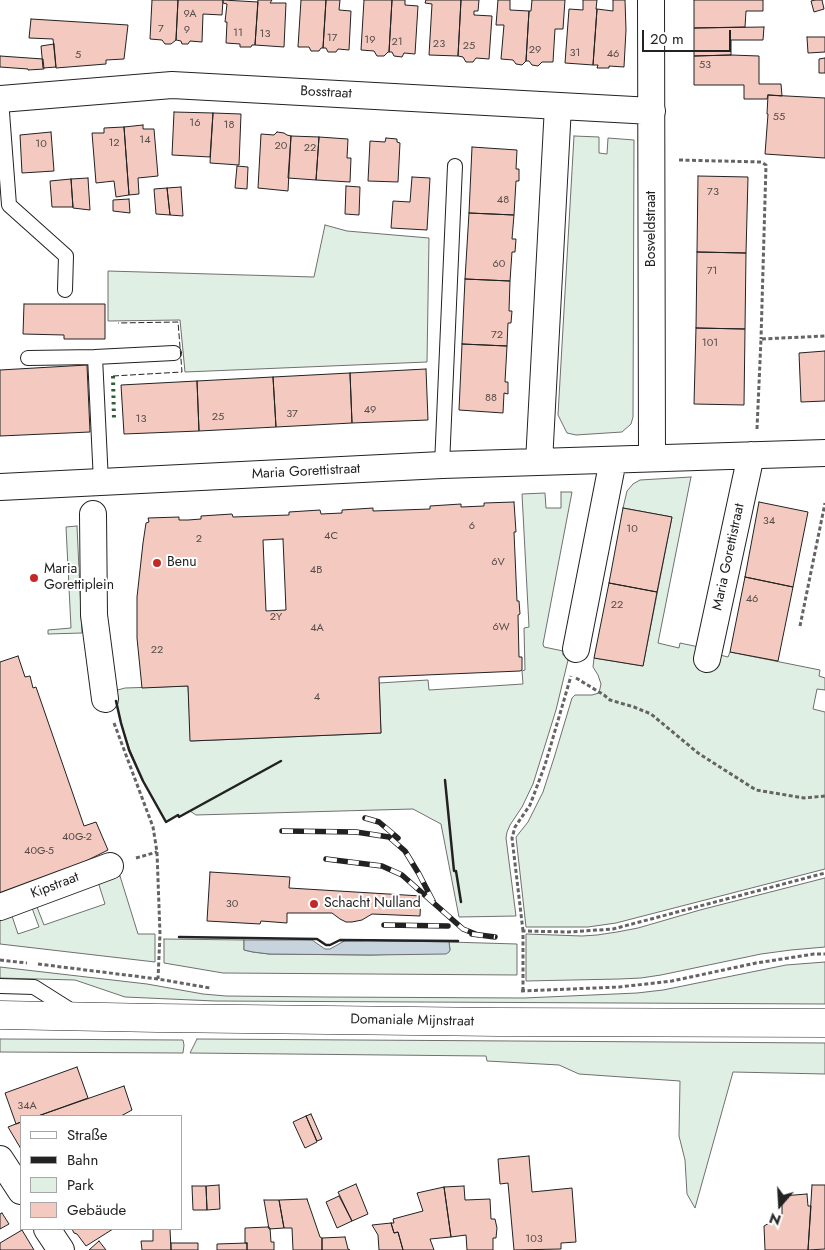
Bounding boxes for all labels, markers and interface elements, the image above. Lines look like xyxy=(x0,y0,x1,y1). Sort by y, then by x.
house number: 9A xyxy=(184,7,196,21)
scale bar xyxy=(645,20,734,52)
house number: 7 xyxy=(158,22,164,36)
house number: 9 xyxy=(184,23,190,37)
house number: 11 xyxy=(233,26,243,40)
house number: 13 xyxy=(260,27,270,41)
text: 20 m xyxy=(650,28,684,50)
house number: 17 xyxy=(327,31,337,45)
house number: 19 xyxy=(364,33,376,47)
house number: 21 xyxy=(391,35,403,49)
house number: 23 xyxy=(433,37,445,51)
house number: 25 xyxy=(463,39,475,53)
house number: 29 xyxy=(529,43,541,57)
house number: 31 xyxy=(570,46,580,60)
house number: 46 xyxy=(607,47,619,61)
house number: 5 xyxy=(75,48,81,62)
house number: 53 xyxy=(699,58,711,72)
street label: Bosstraat xyxy=(300,83,352,103)
house number: 55 xyxy=(773,110,785,124)
house number: 16 xyxy=(189,116,201,130)
house number: 18 xyxy=(224,118,234,132)
house number: 14 xyxy=(139,133,151,147)
house number: 12 xyxy=(108,136,120,150)
house number: 10 xyxy=(35,137,47,151)
house number: 20 xyxy=(275,139,287,153)
house number: 22 xyxy=(304,141,316,155)
house number: 73 xyxy=(707,185,719,199)
street label: Bosveldstraat xyxy=(644,191,660,267)
house number: 48 xyxy=(497,193,509,207)
house number: 60 xyxy=(493,257,505,271)
house number: 71 xyxy=(707,264,717,278)
house number: 72 xyxy=(491,328,503,342)
house number: 101 xyxy=(702,336,718,350)
house number: 88 xyxy=(485,391,497,405)
house number: 49 xyxy=(364,403,376,417)
house number: 37 xyxy=(286,407,298,421)
house number: 25 xyxy=(212,410,224,424)
house number: 13 xyxy=(136,412,146,426)
street label: Maria Gorettistraat xyxy=(251,461,361,483)
street label: Maria Gorettistraat xyxy=(709,502,749,612)
house number: 34 xyxy=(763,514,775,528)
house number: 6 xyxy=(469,519,475,533)
house number: 10 xyxy=(626,522,638,536)
house number: 4C xyxy=(324,529,338,543)
house number: 2 xyxy=(196,532,202,546)
place label: Benu xyxy=(167,555,197,571)
house number: 6V xyxy=(491,555,505,569)
marker: Benu xyxy=(151,557,163,569)
place label: Maria Gorettiplein xyxy=(44,562,114,594)
house number: 4B xyxy=(310,563,322,577)
marker: Maria Gorettiplein xyxy=(28,572,40,584)
house number: 46 xyxy=(746,592,758,606)
house number: 22 xyxy=(611,598,623,612)
house number: 2Y xyxy=(270,610,282,624)
house number: 6W xyxy=(492,620,510,634)
house number: 4A xyxy=(310,621,324,635)
house number: 22 xyxy=(151,643,163,657)
house number: 4 xyxy=(314,690,320,704)
house number: 40G-2 xyxy=(62,830,92,844)
house number: 40G-5 xyxy=(24,844,54,858)
street label: Kipstraat xyxy=(29,869,81,903)
place label: Schacht Nulland xyxy=(324,896,421,912)
house number: 30 xyxy=(226,897,238,911)
marker: Schacht Nulland xyxy=(308,898,320,910)
street label: Domaniale Mijnstraat xyxy=(350,1012,474,1030)
house number: 34A xyxy=(17,1099,37,1113)
legend xyxy=(20,1115,182,1230)
text: Straße xyxy=(67,1124,107,1146)
text: Bahn xyxy=(67,1149,98,1171)
text: Park xyxy=(67,1174,94,1196)
north arrow xyxy=(755,1180,805,1230)
text: Gebäude xyxy=(67,1199,126,1221)
text: N xyxy=(767,1208,784,1230)
house number: 103 xyxy=(525,1232,543,1246)

